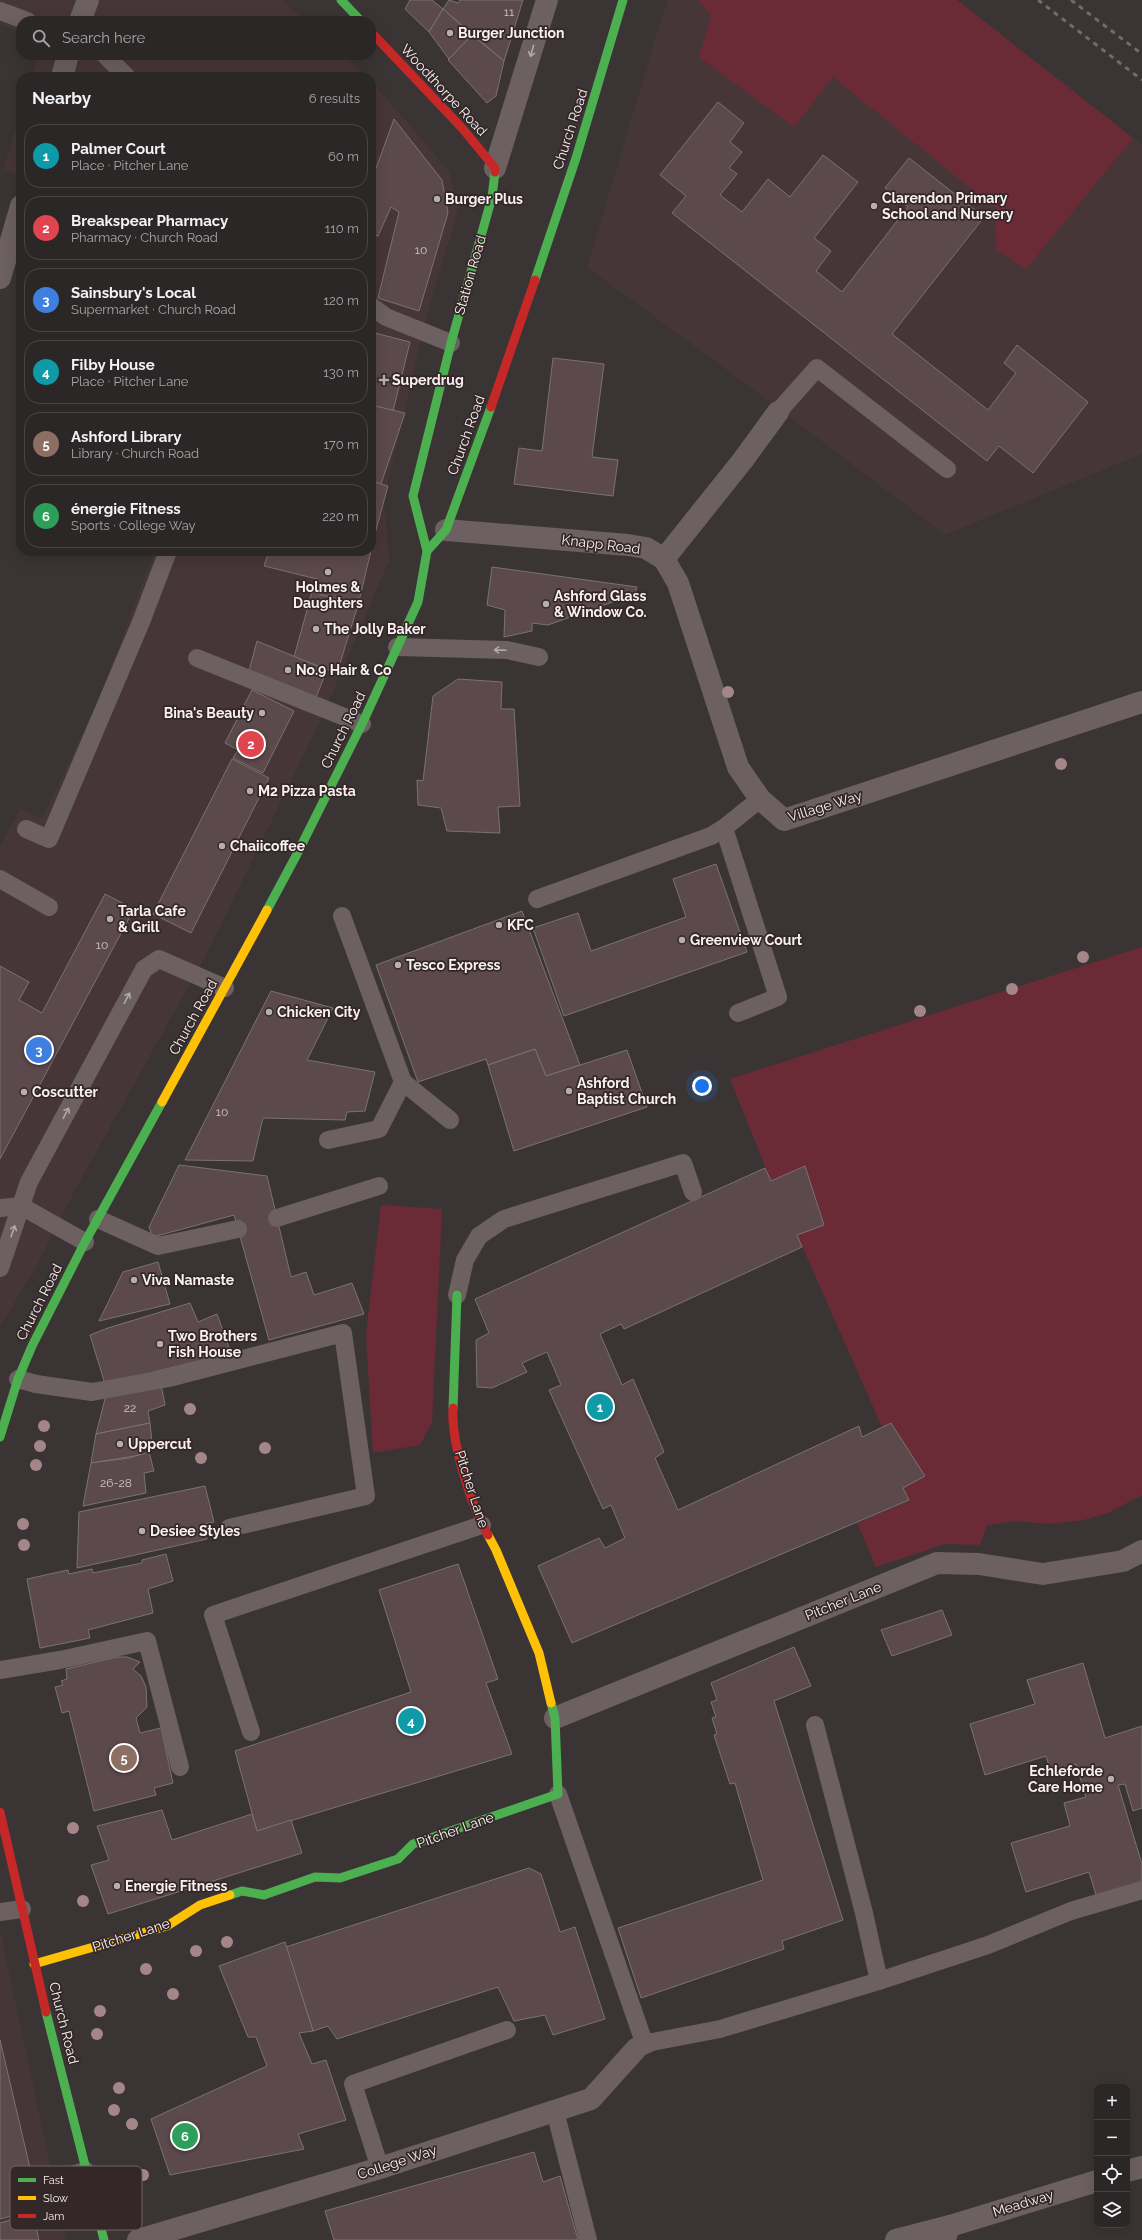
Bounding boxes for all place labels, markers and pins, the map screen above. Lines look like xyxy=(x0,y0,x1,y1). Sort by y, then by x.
place label: Burger Junction xyxy=(458,25,565,41)
marker: Burger Junction xyxy=(445,28,455,38)
place label: Clarendon Primary School and Nursery xyxy=(882,190,1014,222)
place label: Burger Plus xyxy=(445,191,523,207)
marker: Burger Plus xyxy=(432,194,442,204)
marker: Clarendon Primary School and Nursery xyxy=(869,201,879,211)
place label: Superdrug xyxy=(392,372,464,388)
marker: Superdrug xyxy=(379,375,389,385)
marker: Holmes & Daughters xyxy=(323,567,333,577)
place label: Holmes & Daughters xyxy=(293,579,363,611)
place label: Ashford Glass & Window Co. xyxy=(554,588,647,620)
marker: Ashford Glass & Window Co. xyxy=(541,599,551,609)
place label: The Jolly Baker xyxy=(324,621,426,637)
marker: The Jolly Baker xyxy=(311,624,321,634)
place label: No.9 Hair & Co xyxy=(296,662,392,678)
marker: No.9 Hair & Co xyxy=(283,665,293,675)
place label: Bina's Beauty xyxy=(164,705,254,721)
marker: Bina's Beauty xyxy=(257,708,267,718)
pin: 2 xyxy=(238,729,264,759)
place label: M2 Pizza Pasta xyxy=(258,783,356,799)
marker: M2 Pizza Pasta xyxy=(245,786,255,796)
place label: Chaiicoffee xyxy=(230,838,306,854)
marker: Chaiicoffee xyxy=(217,841,227,851)
place label: Tarla Cafe & Grill xyxy=(118,903,186,935)
marker: Tarla Cafe & Grill xyxy=(105,914,115,924)
place label: KFC xyxy=(507,917,534,933)
marker: KFC xyxy=(494,920,504,930)
place label: Greenview Court xyxy=(690,932,803,948)
marker: Greenview Court xyxy=(677,935,687,945)
place label: Tesco Express xyxy=(406,957,501,973)
marker: Tesco Express xyxy=(393,960,403,970)
place label: Chicken City xyxy=(277,1004,361,1020)
marker: Chicken City xyxy=(264,1007,274,1017)
pin: 3 xyxy=(26,1035,52,1065)
place label: Ashford Baptist Church xyxy=(577,1075,676,1107)
place label: Coscutter xyxy=(32,1084,99,1100)
marker: Ashford Baptist Church xyxy=(564,1086,574,1096)
marker: Coscutter xyxy=(19,1087,29,1097)
place label: Viva Namaste xyxy=(142,1272,235,1288)
marker: Viva Namaste xyxy=(129,1275,139,1285)
place label: Two Brothers Fish House xyxy=(168,1328,257,1360)
marker: Two Brothers Fish House xyxy=(155,1339,165,1349)
pin: 1 xyxy=(587,1392,613,1422)
place label: Uppercut xyxy=(128,1436,192,1452)
marker: Uppercut xyxy=(115,1439,125,1449)
place label: Desiee Styles xyxy=(150,1523,240,1539)
marker: Desiee Styles xyxy=(137,1526,147,1536)
pin: 4 xyxy=(398,1706,424,1736)
pin: 5 xyxy=(111,1743,137,1773)
place label: Echleforde Care Home xyxy=(1028,1763,1104,1795)
marker: Echleforde Care Home xyxy=(1106,1774,1116,1784)
place label: Energie Fitness xyxy=(125,1878,227,1894)
marker: Energie Fitness xyxy=(112,1881,122,1891)
pin: 6 xyxy=(172,2121,198,2151)

